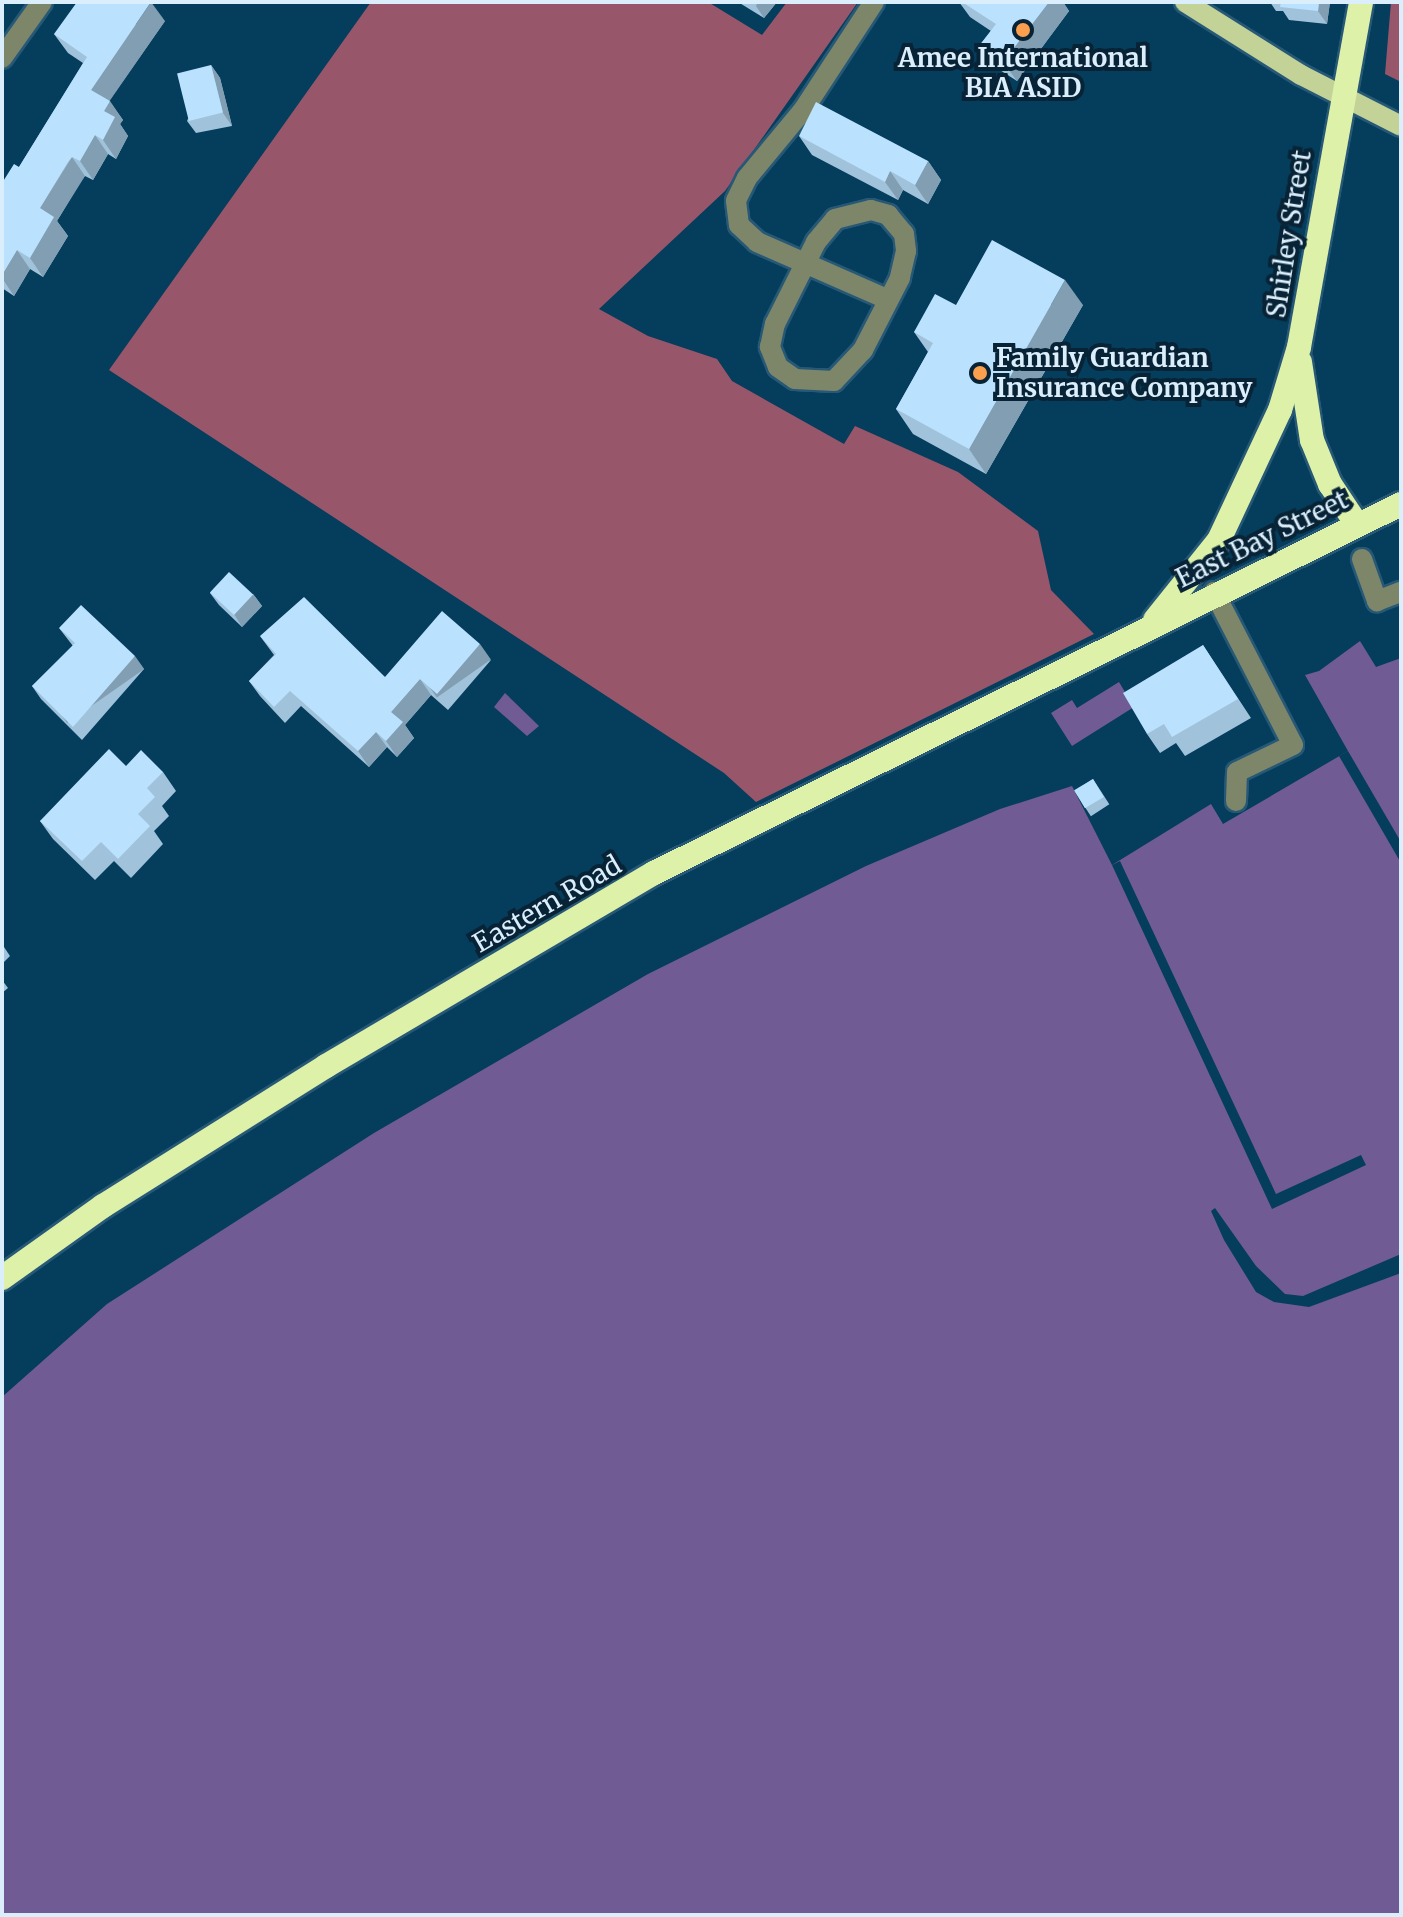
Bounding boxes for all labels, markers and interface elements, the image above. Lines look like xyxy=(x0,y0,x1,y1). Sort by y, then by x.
marker: Amee International BIA ASID xyxy=(1014,21,1032,39)
place label: Amee International BIA ASID xyxy=(898,42,1148,104)
street label: Shirley Street xyxy=(1260,148,1318,320)
place label: Family Guardian Insurance Company xyxy=(996,342,1252,404)
marker: Family Guardian Insurance Company xyxy=(971,364,989,382)
street label: East Bay Street xyxy=(1171,484,1353,594)
street label: Eastern Road xyxy=(467,849,627,959)

